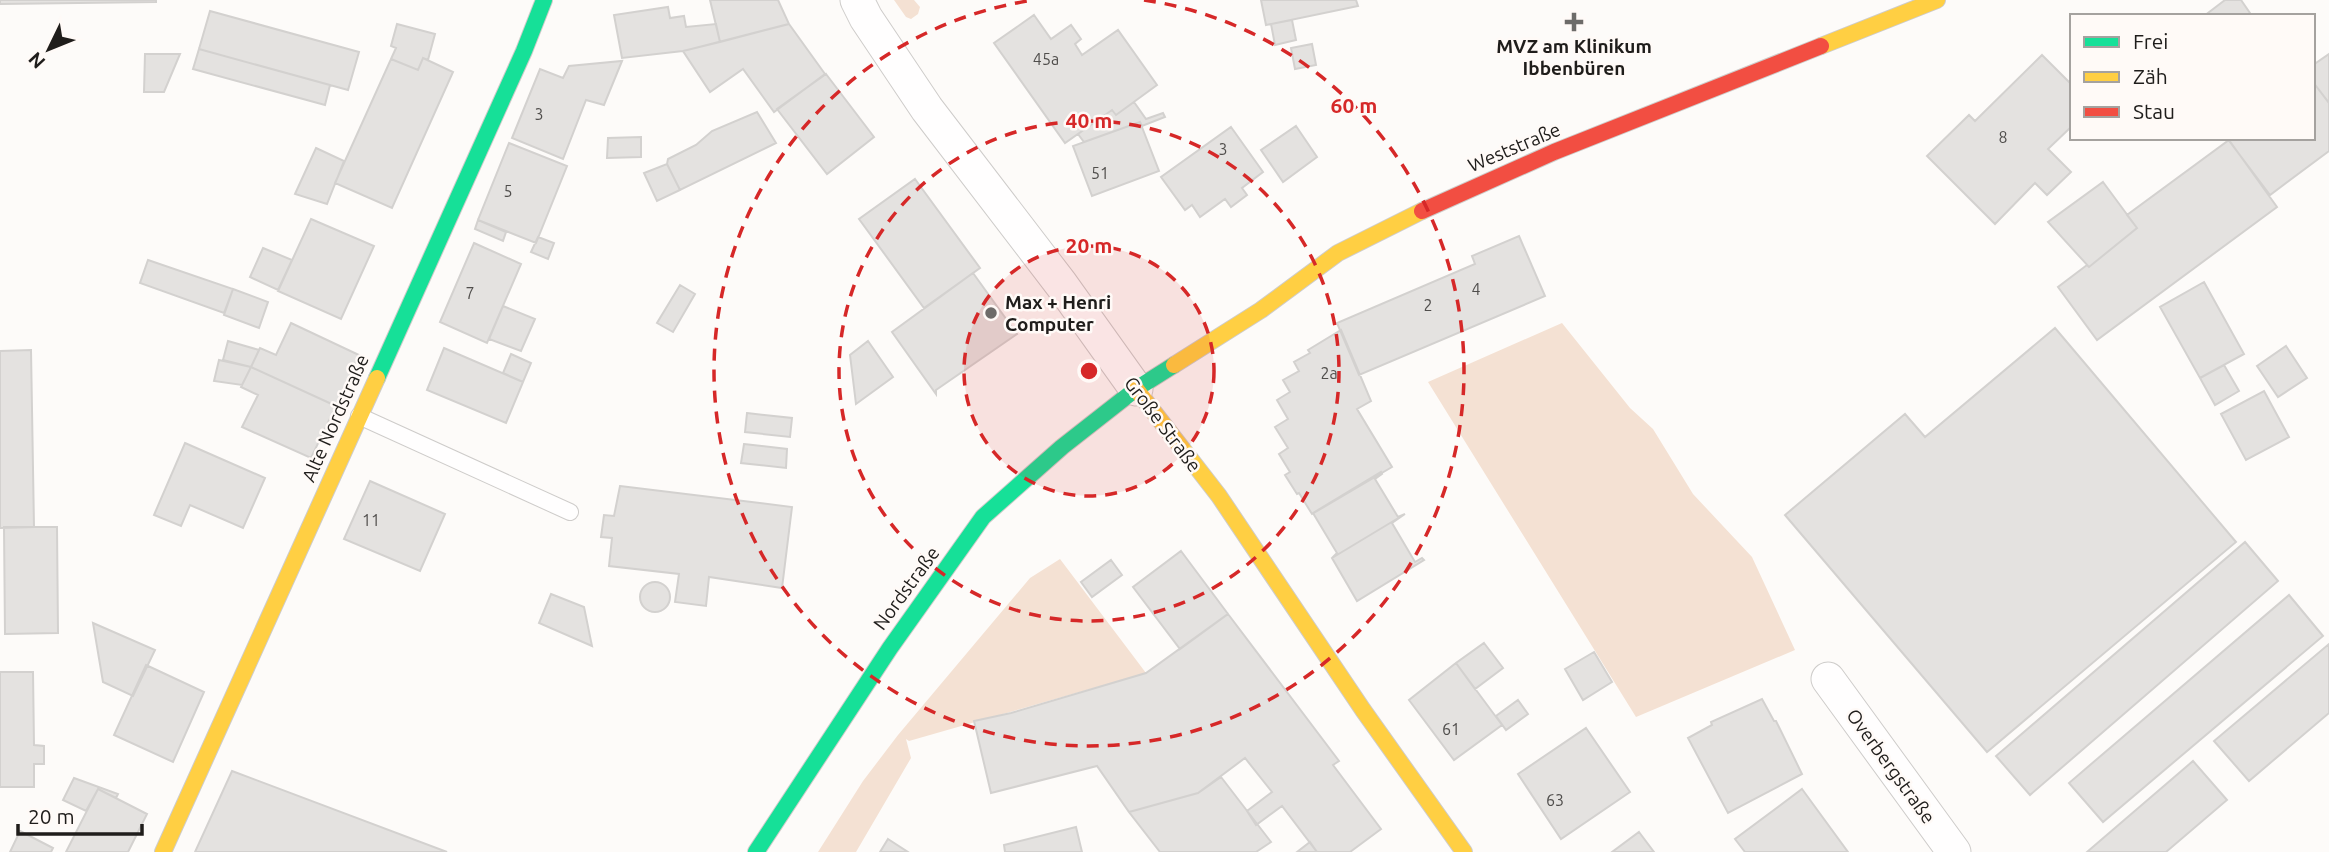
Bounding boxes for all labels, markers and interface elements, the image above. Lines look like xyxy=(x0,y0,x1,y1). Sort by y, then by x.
marker: MVZ am Klinikum Ibbenbüren xyxy=(1564,12,1584,32)
north arrow xyxy=(14,14,84,84)
legend xyxy=(2070,14,2315,140)
text: Frei xyxy=(2133,29,2168,53)
place label: MVZ am Klinikum Ibbenbüren xyxy=(1496,35,1652,79)
text: N xyxy=(24,48,49,73)
house number: 45a xyxy=(1033,50,1059,68)
text: Zäh xyxy=(2133,64,2168,88)
text: 60 m xyxy=(1331,93,1377,117)
text: Stau xyxy=(2133,99,2175,123)
house number: 3 xyxy=(534,105,544,123)
text: 40 m xyxy=(1066,108,1112,132)
street label: Weststraße xyxy=(1465,118,1563,176)
house number: 8 xyxy=(1998,128,2008,146)
house number: 3 xyxy=(1218,140,1228,158)
house number: 51 xyxy=(1091,164,1109,182)
house number: 5 xyxy=(503,182,513,200)
text: 20 m xyxy=(1066,233,1112,257)
house number: 4 xyxy=(1471,280,1481,298)
house number: 7 xyxy=(465,284,475,302)
place label: Max + Henri Computer xyxy=(1005,291,1111,335)
house number: 2 xyxy=(1423,296,1433,314)
marker: Max + Henri Computer xyxy=(983,305,999,321)
street label: Alte Nordstraße xyxy=(297,351,373,485)
centre of rings xyxy=(1077,359,1101,383)
house number: 2a xyxy=(1320,364,1338,382)
street label: Große Straße xyxy=(1120,372,1206,476)
house number: 11 xyxy=(362,511,380,529)
street label: Nordstraße xyxy=(868,542,944,634)
street label: Overbergstraße xyxy=(1842,705,1940,827)
house number: 61 xyxy=(1442,720,1460,738)
house number: 63 xyxy=(1546,791,1564,809)
scale bar xyxy=(18,792,142,836)
text: 20 m xyxy=(28,804,75,828)

